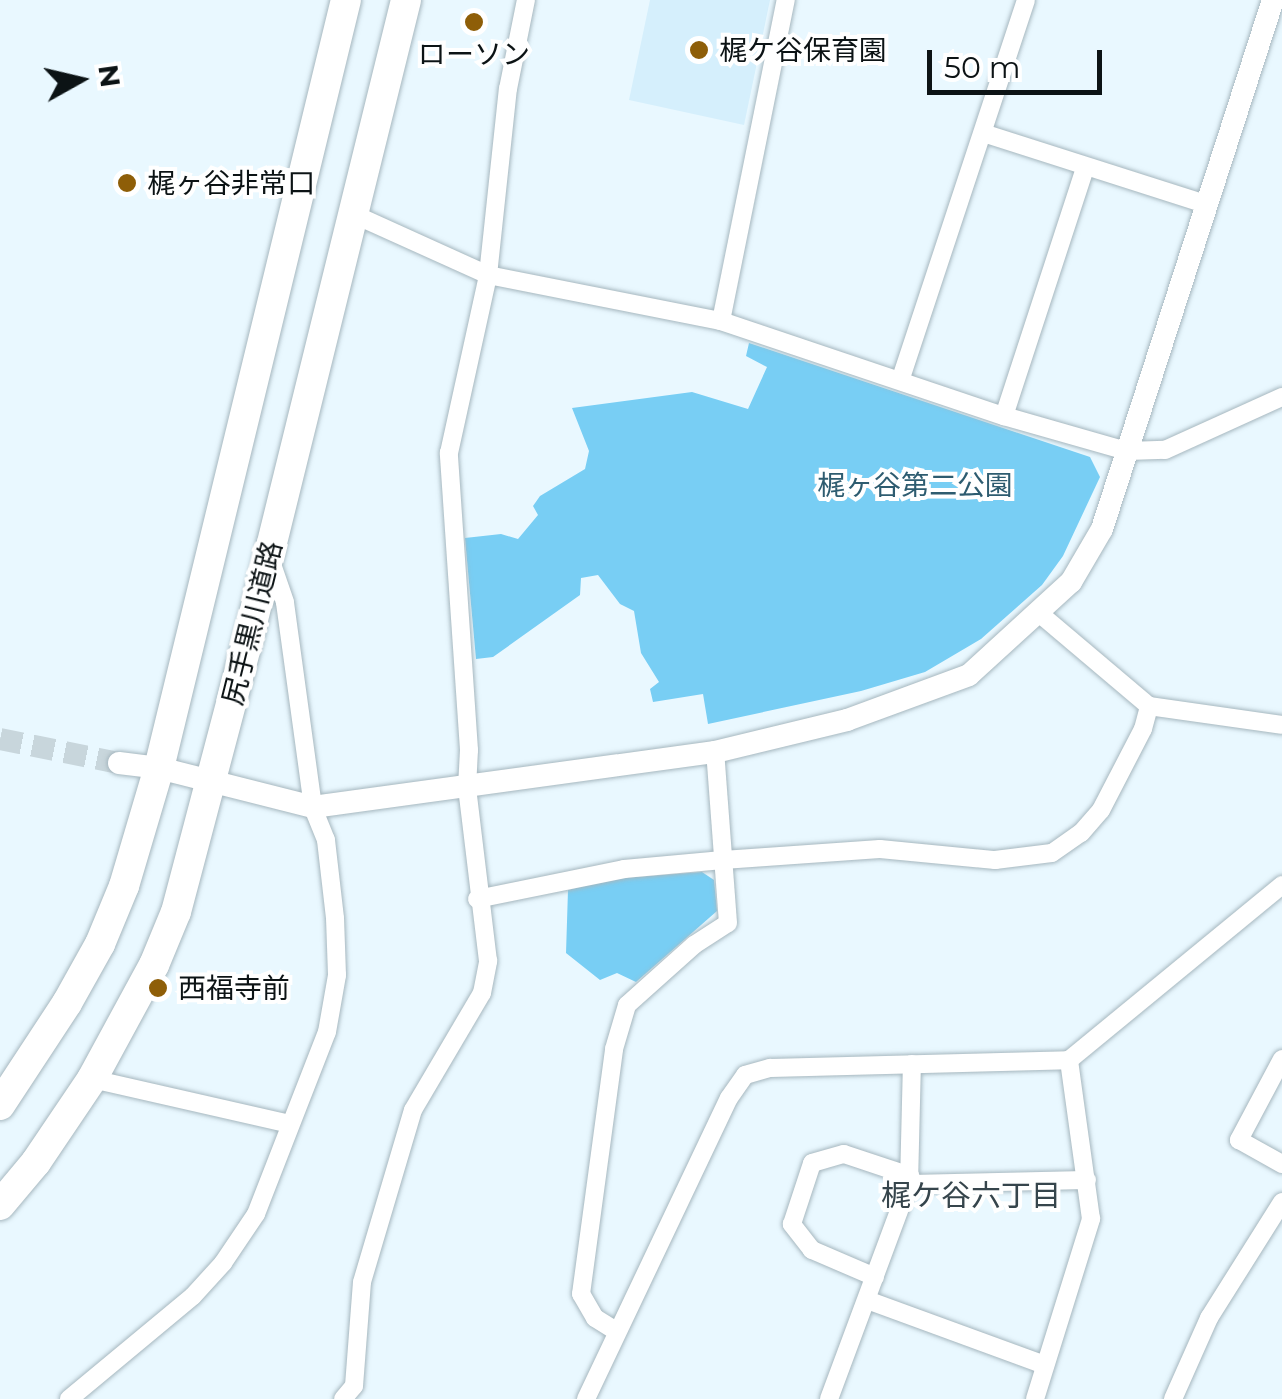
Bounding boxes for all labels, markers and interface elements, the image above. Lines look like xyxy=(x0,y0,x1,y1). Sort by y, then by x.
marker: ローソン xyxy=(463,11,485,33)
north arrow xyxy=(30,30,130,130)
scale bar xyxy=(932,30,1107,92)
place label: 梶ケ谷保育園 xyxy=(719,33,887,67)
place label: ローソン xyxy=(418,37,530,71)
marker: 梶ケ谷保育園 xyxy=(688,39,710,61)
text: 50 m xyxy=(944,49,1021,86)
text: N xyxy=(91,62,128,89)
place label: 梶ヶ谷非常口 xyxy=(147,166,315,200)
marker: 梶ヶ谷非常口 xyxy=(116,172,138,194)
park label: 梶ヶ谷第二公園 xyxy=(817,468,1013,502)
street label: 尻手黒川道路 xyxy=(215,537,289,709)
place label: 西福寺前 xyxy=(178,971,290,1005)
marker: 西福寺前 xyxy=(147,977,169,999)
district label: 梶ケ谷六丁目 xyxy=(881,1178,1061,1214)

